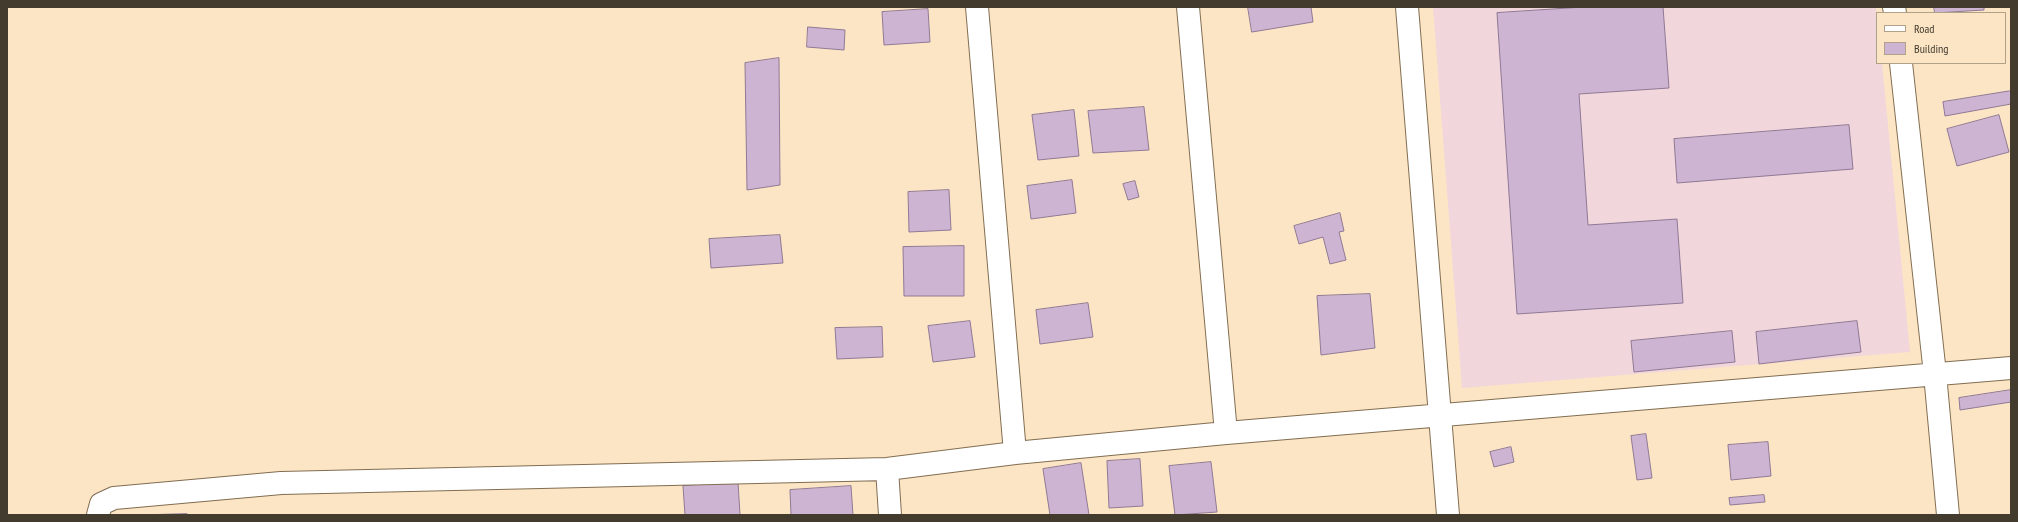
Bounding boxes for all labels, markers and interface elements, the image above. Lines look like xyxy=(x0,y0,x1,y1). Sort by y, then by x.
legend xyxy=(1876,12,2006,64)
text: Road xyxy=(1914,21,1934,36)
text: Building xyxy=(1914,41,1949,56)

